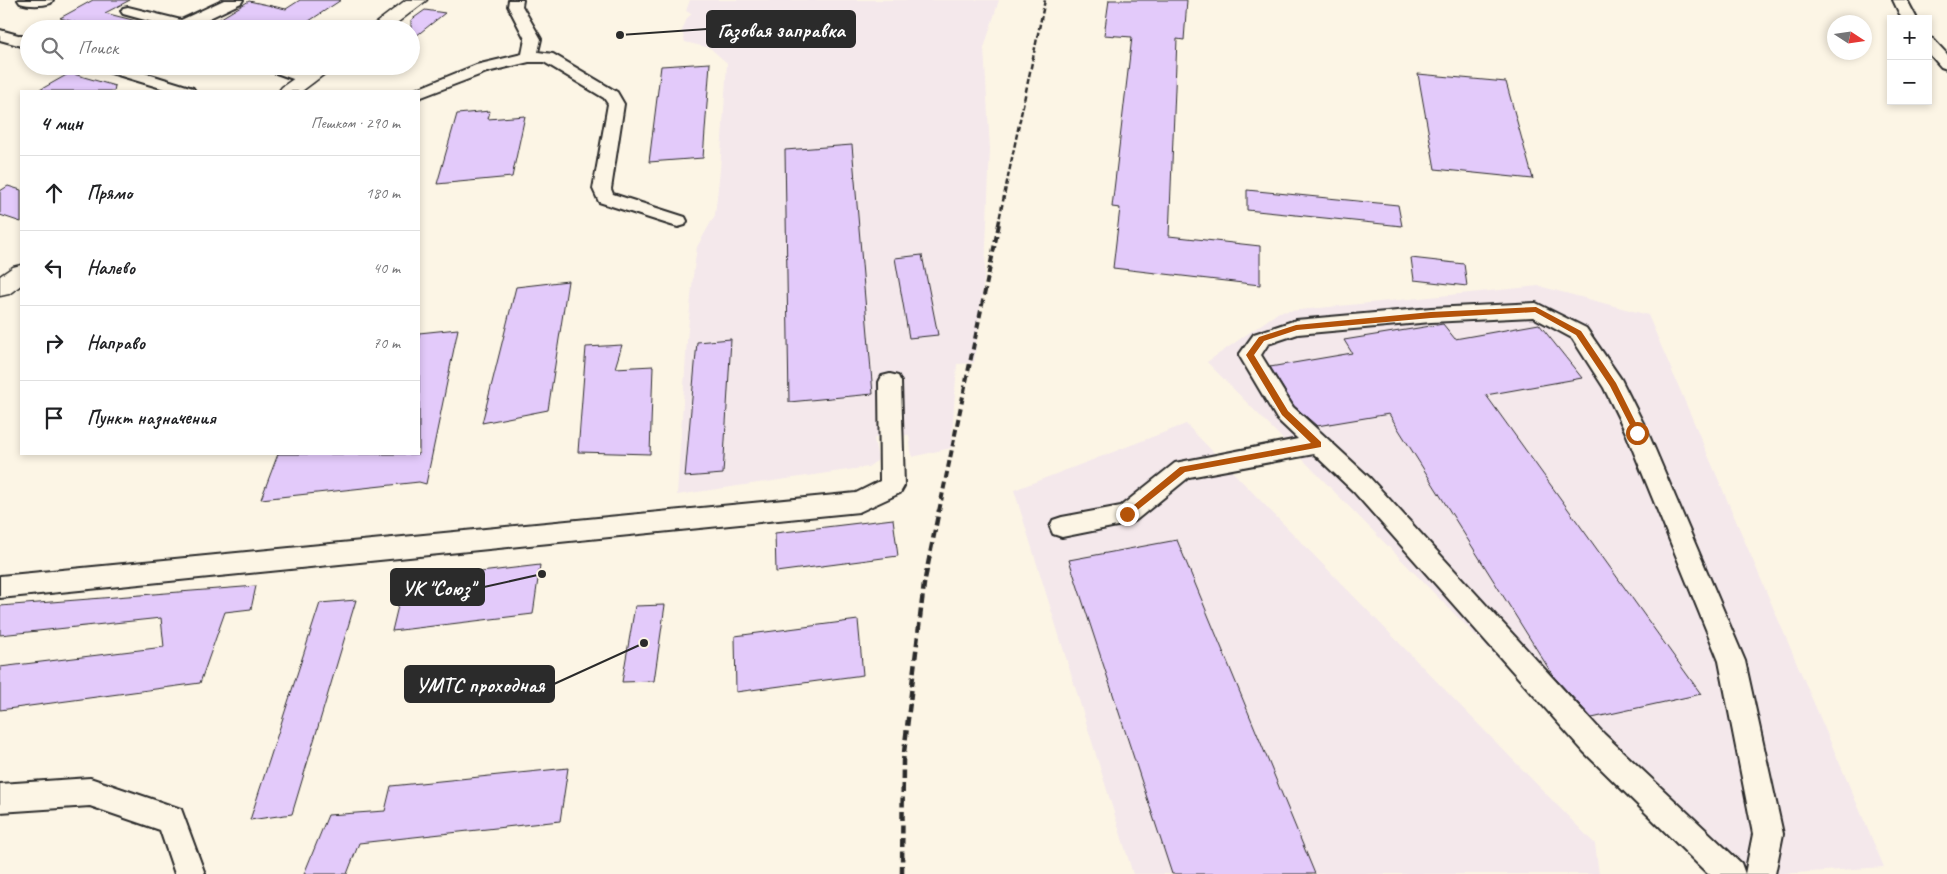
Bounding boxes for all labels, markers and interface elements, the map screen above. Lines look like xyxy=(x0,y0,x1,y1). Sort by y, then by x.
callout: Газовая заправка xyxy=(707,11,855,47)
north arrow xyxy=(1827,15,1872,60)
map controls xyxy=(1887,15,1932,105)
button: + xyxy=(1887,15,1932,60)
text: Газовая заправка xyxy=(717,17,846,44)
search box xyxy=(20,20,420,75)
icon: search xyxy=(38,34,66,62)
text: Поиск xyxy=(78,36,118,60)
button: − xyxy=(1887,60,1932,105)
text: 4 мин xyxy=(40,110,83,136)
text: Пешком · 290 m xyxy=(311,113,400,133)
icon: ahead xyxy=(40,179,68,207)
text: Прямо xyxy=(87,181,132,205)
text: 180 m xyxy=(366,183,400,203)
icon: left xyxy=(40,254,68,282)
text: Налево xyxy=(87,256,135,280)
text: 40 m xyxy=(373,258,400,278)
icon: right xyxy=(40,329,68,357)
text: Направо xyxy=(87,331,145,355)
text: 70 m xyxy=(373,333,400,353)
icon: arrive xyxy=(40,404,68,432)
text: Пункт назначения xyxy=(87,406,216,430)
route start xyxy=(1626,422,1649,445)
route end xyxy=(1116,503,1139,526)
callout: УК "Союз" xyxy=(391,569,484,605)
text: УК "Союз" xyxy=(402,575,479,602)
callout: УМТС проходная xyxy=(405,666,554,702)
text: УМТС проходная xyxy=(416,672,546,698)

